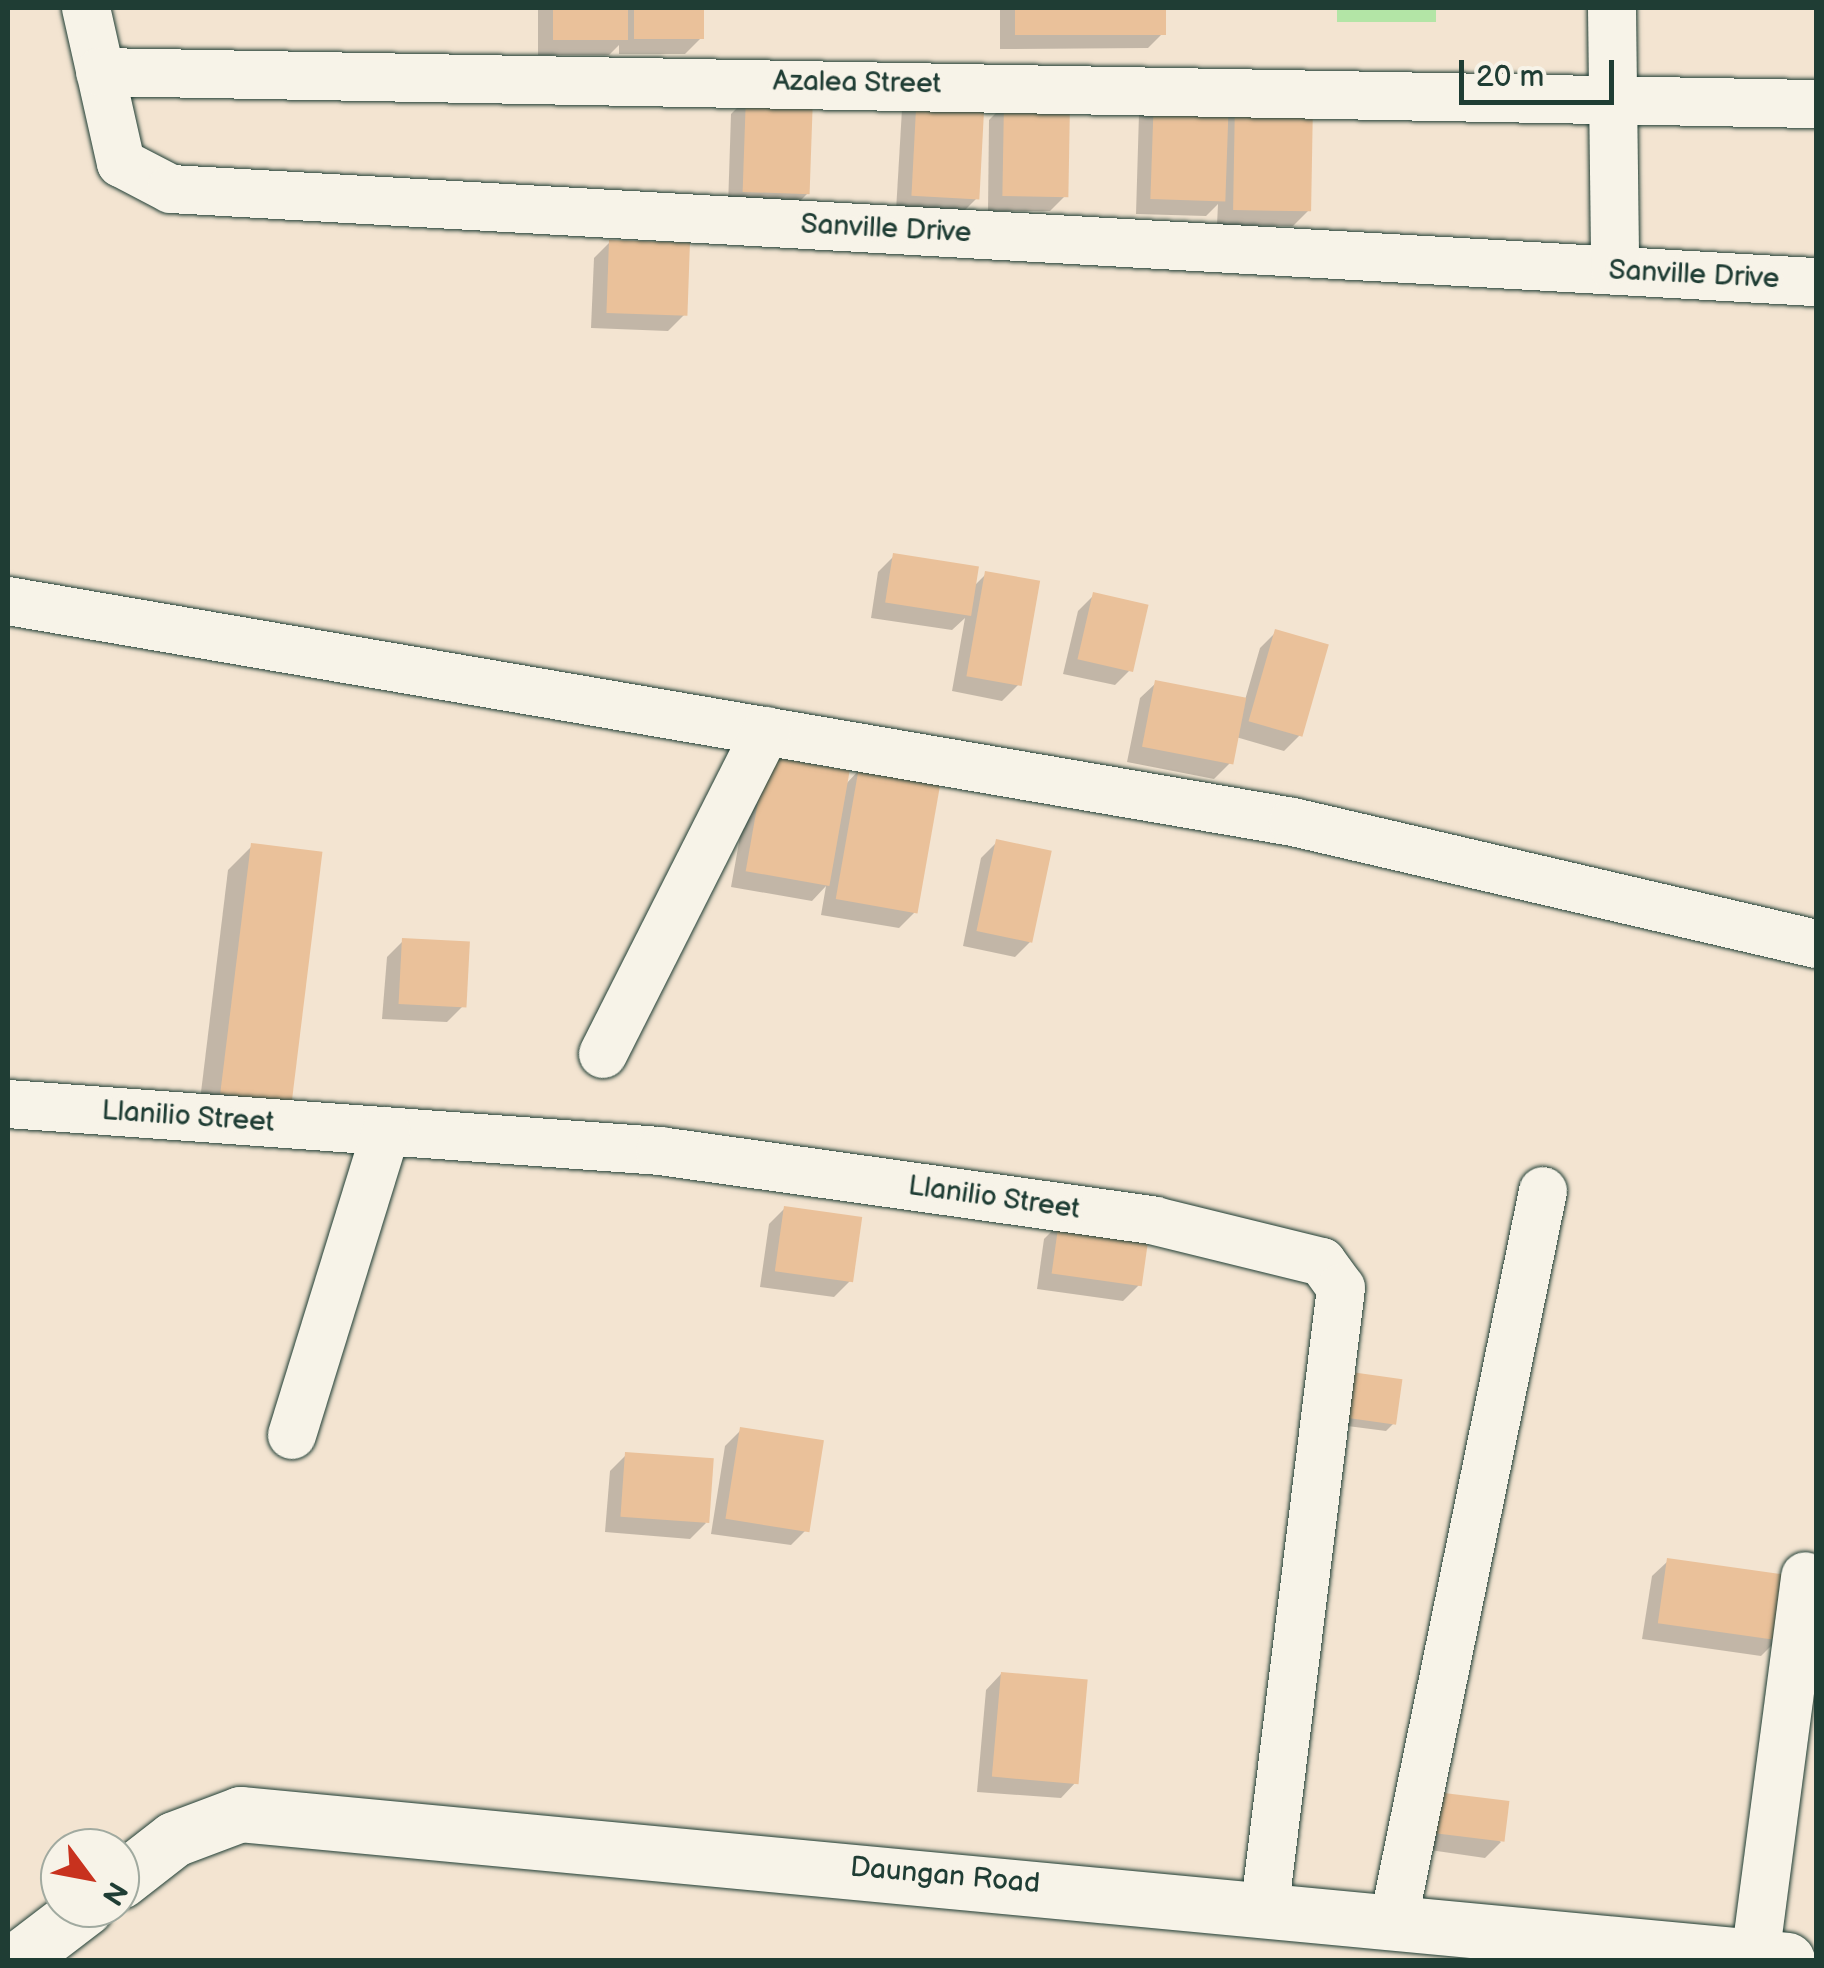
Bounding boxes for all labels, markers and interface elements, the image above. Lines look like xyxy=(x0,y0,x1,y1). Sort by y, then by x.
scale bar xyxy=(1464,40,1619,102)
text: 20 m xyxy=(1476,59,1544,95)
street label: Azalea Street xyxy=(772,65,942,101)
street label: Sanville Drive xyxy=(800,208,972,250)
street label: Sanville Drive xyxy=(1608,254,1780,296)
street label: Llanilio Street xyxy=(100,1094,276,1140)
street label: Llanilio Street xyxy=(906,1169,1082,1227)
north arrow xyxy=(40,1828,140,1928)
street label: Daungan Road xyxy=(849,1851,1041,1901)
text: N xyxy=(95,1875,134,1911)

